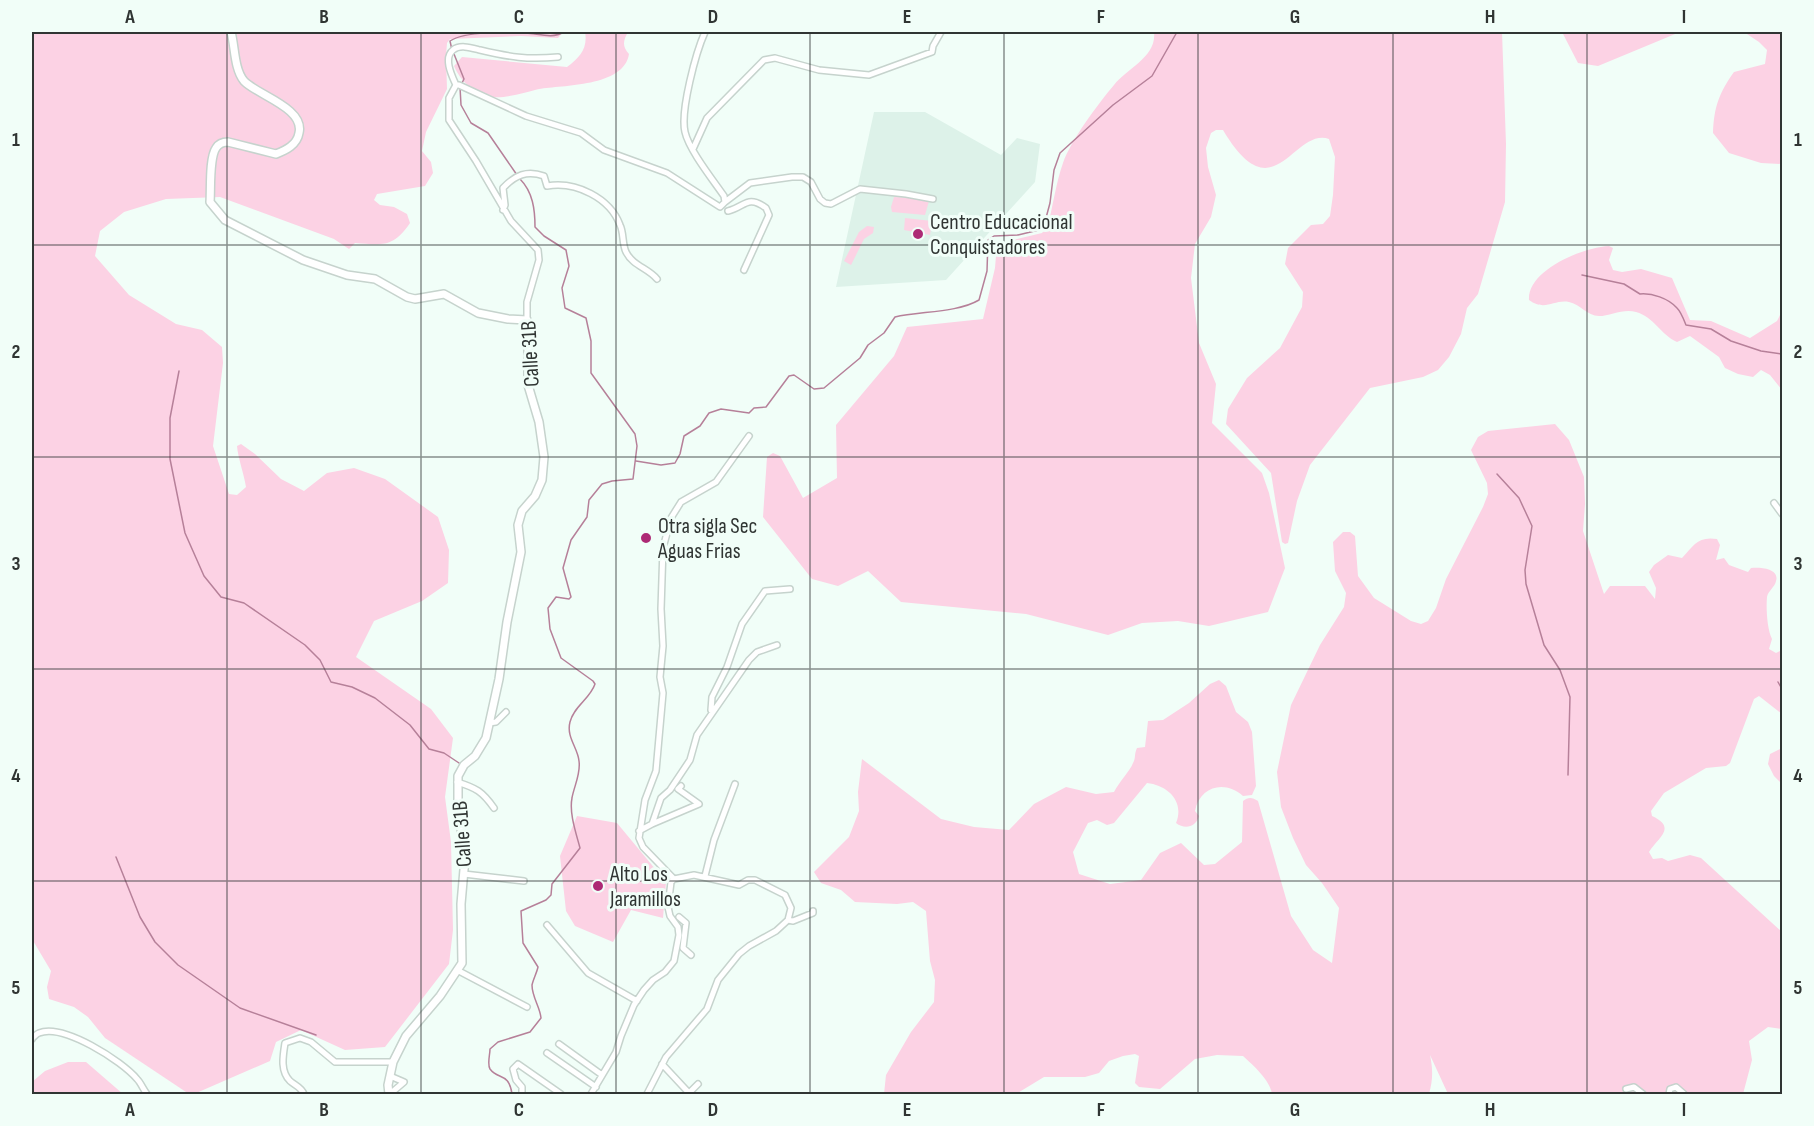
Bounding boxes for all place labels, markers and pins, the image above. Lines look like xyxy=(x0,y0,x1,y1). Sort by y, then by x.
place label: Centro Educacional Conquistadores xyxy=(930,209,1072,261)
marker: Centro Educacional Conquistadores xyxy=(911,227,925,241)
place label: Otra sigla Sec Aguas Frias xyxy=(657,513,757,565)
marker: Otra sigla Sec Aguas Frias xyxy=(639,531,653,545)
place label: Alto Los Jaramillos xyxy=(609,861,681,913)
marker: Alto Los Jaramillos xyxy=(591,879,605,893)

